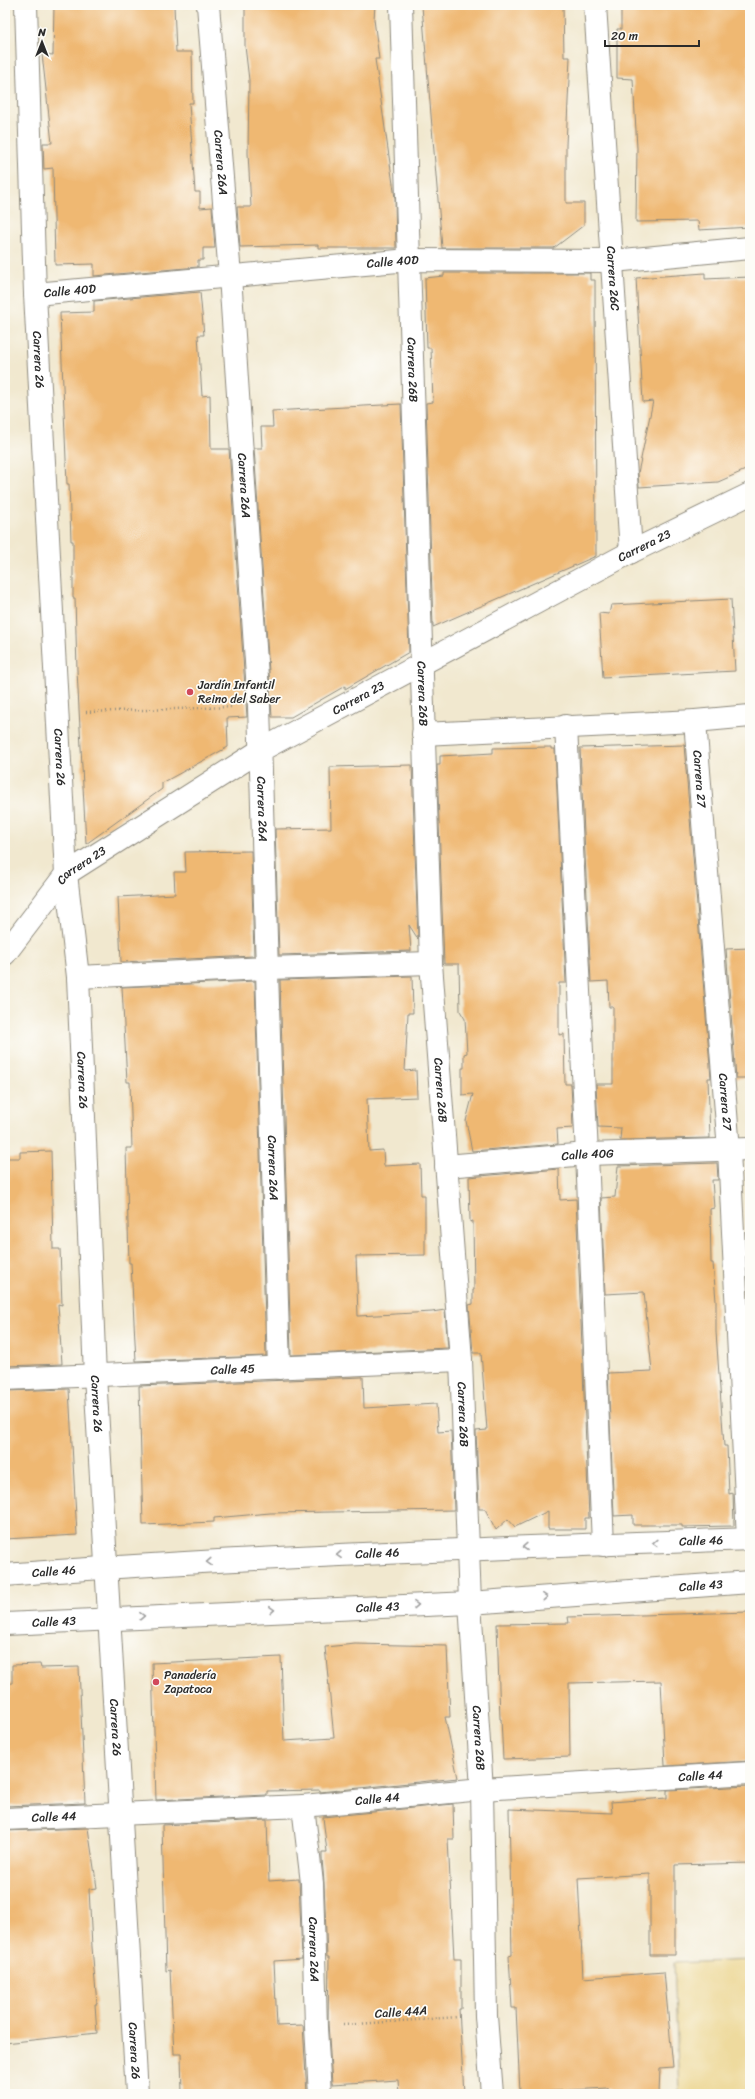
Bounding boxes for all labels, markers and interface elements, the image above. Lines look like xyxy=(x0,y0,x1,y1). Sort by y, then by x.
north arrow xyxy=(22,22,62,62)
scale bar xyxy=(605,22,699,48)
text: N xyxy=(37,23,46,42)
text: 20 m xyxy=(611,25,638,47)
street label: Carrera 26A xyxy=(207,129,234,196)
street label: Carrera 26C xyxy=(600,245,626,312)
street label: Calle 40D xyxy=(366,249,419,275)
street label: Calle 40D xyxy=(43,277,98,304)
street label: Carrera 26 xyxy=(26,331,51,389)
street label: Carrera 26B xyxy=(400,337,424,403)
street label: Carrera 26A xyxy=(231,452,257,519)
street label: Carrera 23 xyxy=(614,523,675,568)
street label: Carrera 26B xyxy=(411,661,435,727)
place label: Jardín Infantil Reino del Saber xyxy=(197,674,281,710)
street label: Carrera 23 xyxy=(328,675,389,721)
marker: Jardín Infantil Reino del Saber xyxy=(185,687,195,697)
street label: Carrera 26 xyxy=(47,728,72,787)
street label: Carrera 27 xyxy=(686,749,713,809)
street label: Carrera 26A xyxy=(250,776,274,842)
street label: Carrera 23 xyxy=(50,840,111,890)
street label: Carrera 26 xyxy=(70,1051,95,1110)
street label: Carrera 26B xyxy=(427,1057,454,1124)
street label: Carrera 27 xyxy=(712,1072,739,1132)
street label: Carrera 26A xyxy=(261,1135,285,1201)
street label: Calle 40G xyxy=(561,1142,614,1167)
street label: Calle 45 xyxy=(210,1358,256,1381)
street label: Carrera 26 xyxy=(84,1375,109,1433)
street label: Carrera 26B xyxy=(451,1381,475,1448)
street label: Calle 46 xyxy=(679,1529,724,1553)
one-way arrow xyxy=(652,1538,658,1547)
street label: Calle 46 xyxy=(355,1541,400,1565)
one-way arrow xyxy=(522,1543,528,1551)
one-way arrow xyxy=(336,1551,342,1560)
one-way arrow xyxy=(206,1558,212,1566)
street label: Calle 46 xyxy=(31,1559,77,1584)
street label: Calle 43 xyxy=(678,1573,724,1598)
one-way arrow xyxy=(542,1593,548,1602)
street label: Calle 43 xyxy=(355,1595,400,1619)
one-way arrow xyxy=(413,1601,419,1609)
one-way arrow xyxy=(269,1606,275,1615)
street label: Calle 43 xyxy=(32,1610,77,1634)
one-way arrow xyxy=(139,1612,145,1621)
place label: Panadería Zapatoca xyxy=(164,1664,216,1700)
marker: Panadería Zapatoca xyxy=(151,1677,161,1687)
street label: Carrera 26 xyxy=(103,1698,128,1757)
street label: Carrera 26B xyxy=(466,1705,492,1771)
street label: Calle 44 xyxy=(678,1764,724,1788)
street label: Calle 44 xyxy=(354,1786,401,1812)
street label: Calle 44 xyxy=(31,1805,77,1829)
street label: Carrera 26A xyxy=(302,1917,326,1983)
street label: Calle 44A xyxy=(374,1999,428,2025)
street label: Carrera 26 xyxy=(122,2022,147,2080)

